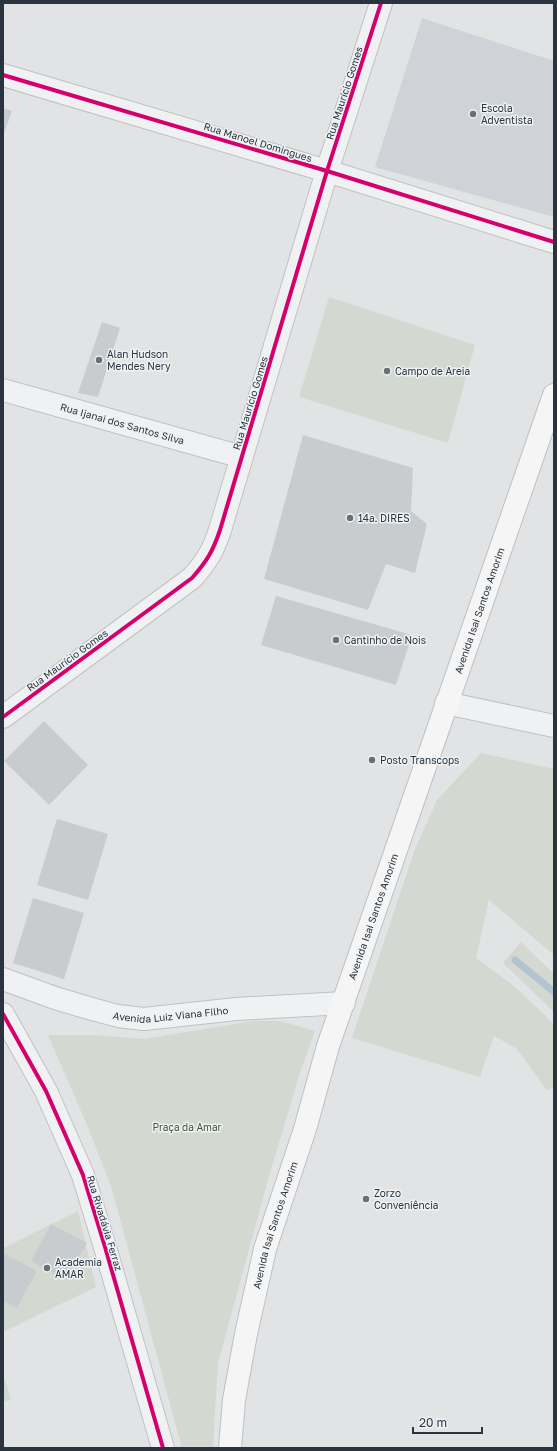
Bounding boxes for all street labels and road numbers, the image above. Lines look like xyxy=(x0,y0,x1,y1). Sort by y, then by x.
street label: Rua Maurício Gomes xyxy=(323,45,365,141)
street label: Rua Manoel Domingues xyxy=(202,120,314,164)
street label: Rua Maurício Gomes xyxy=(230,355,270,451)
street label: Rua Ijanai dos Santos Silva xyxy=(59,400,186,447)
street label: Avenida Isai Santos Amorim xyxy=(452,546,507,675)
street label: Rua Maurício Gomes xyxy=(24,627,110,693)
street label: Avenida Isai Santos Amorim xyxy=(346,852,400,981)
street label: Avenida Luiz Viana Filho xyxy=(112,1004,229,1025)
street label: Avenida Isai Santos Amorim xyxy=(250,1160,300,1290)
street label: Rua Rivadávia Ferraz xyxy=(85,1174,125,1272)

